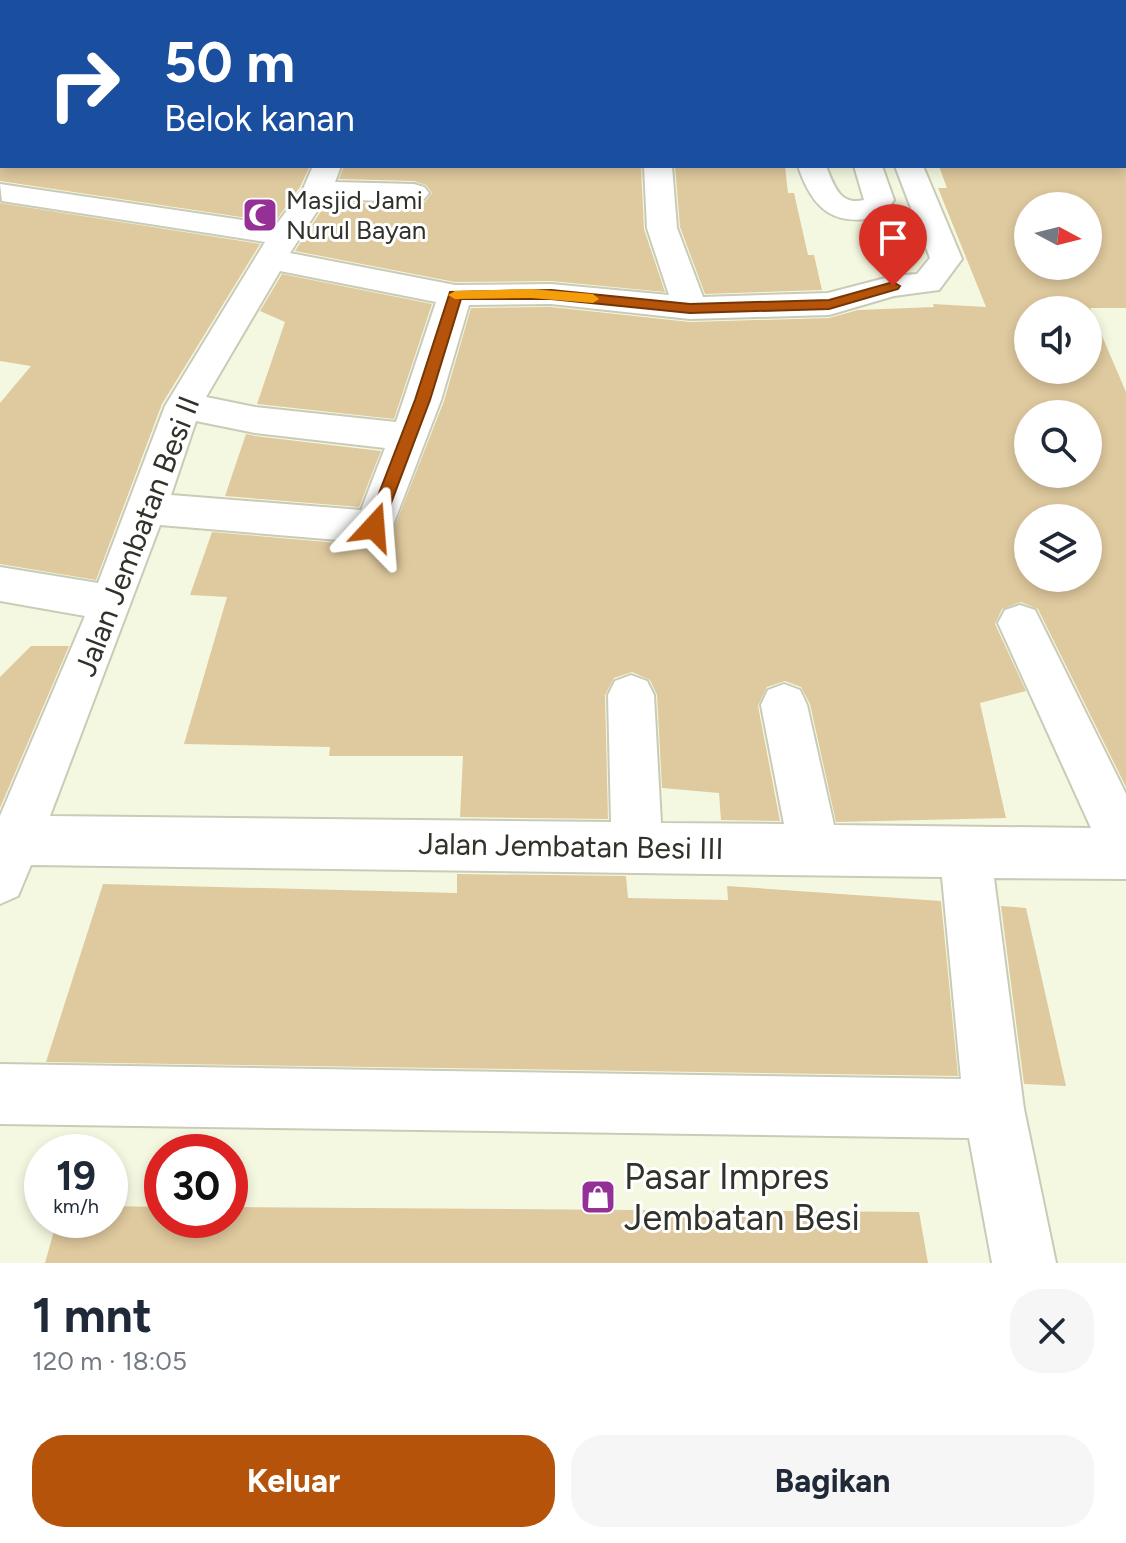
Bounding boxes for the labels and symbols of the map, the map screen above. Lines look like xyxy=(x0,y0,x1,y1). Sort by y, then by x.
place label: Masjid Jami Nurul Bayan xyxy=(286,184,426,246)
north arrow xyxy=(1014,192,1102,280)
mosque icon: Masjid Jami Nurul Bayan xyxy=(241,196,279,234)
pin xyxy=(859,204,927,286)
street label: Jalan Jembatan Besi II xyxy=(66,391,208,681)
position arrow xyxy=(332,485,416,569)
street label: Jalan Jembatan Besi III xyxy=(418,825,724,867)
speed limit sign: 30 xyxy=(144,1134,248,1238)
place label: Pasar Impres Jembatan Besi xyxy=(624,1155,860,1239)
shop icon: Pasar Impres Jembatan Besi xyxy=(579,1178,617,1216)

